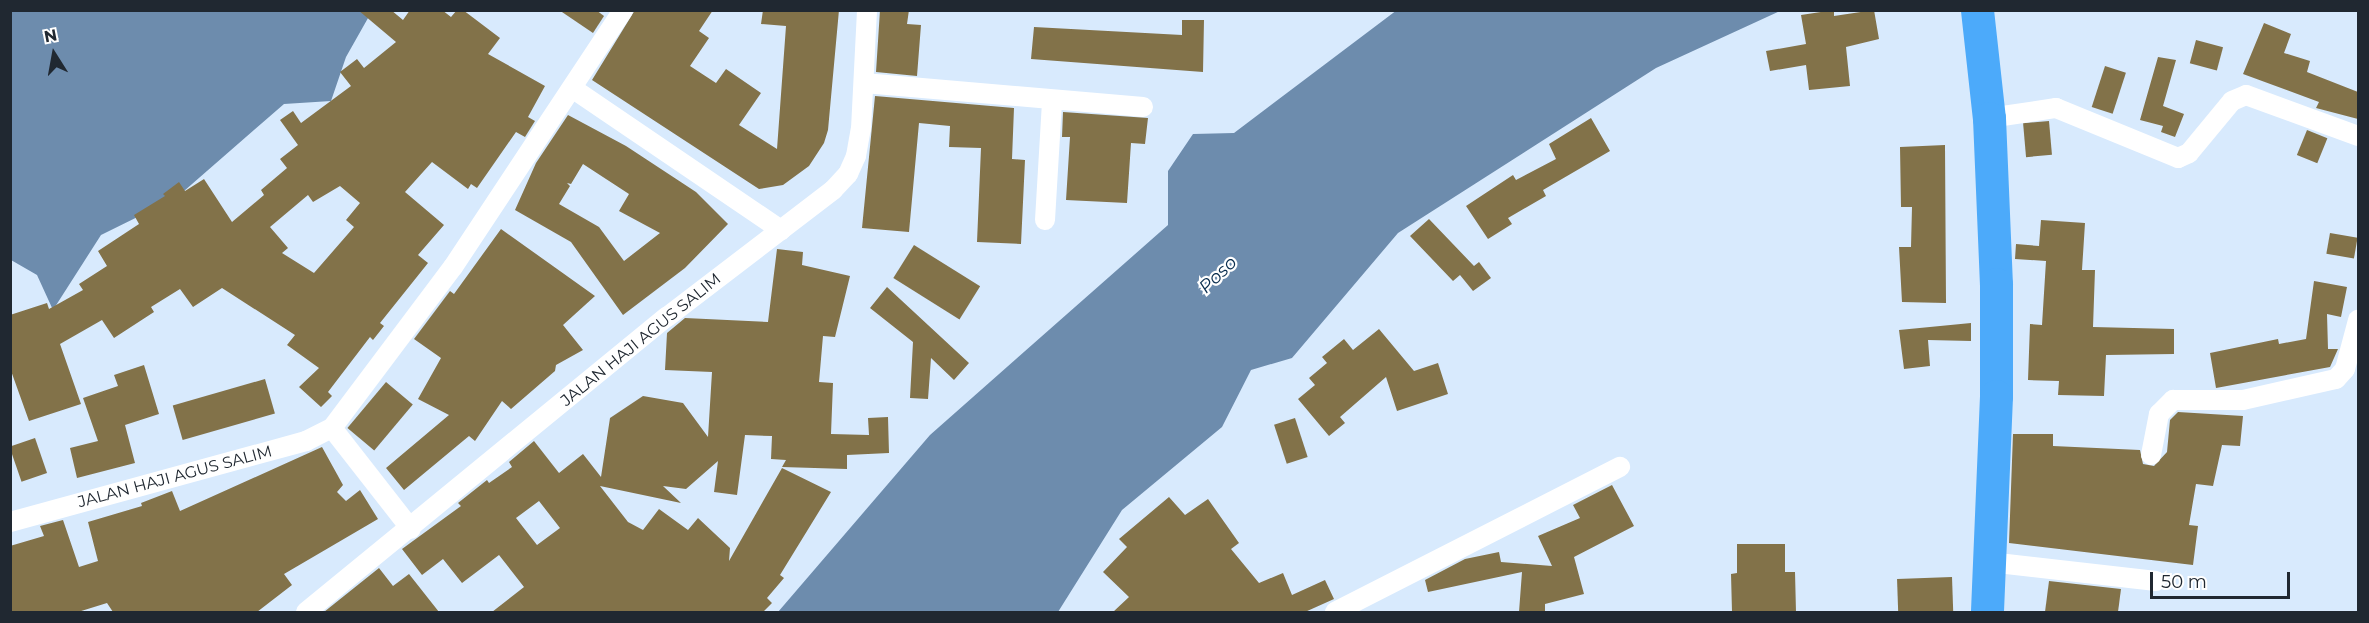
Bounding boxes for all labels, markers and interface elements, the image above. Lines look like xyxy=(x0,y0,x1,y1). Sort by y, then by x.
north arrow xyxy=(24,24,84,84)
text: N xyxy=(42,25,59,46)
water label: Poso xyxy=(1195,252,1241,298)
street label: JALAN HAJI AGUS SALIM xyxy=(557,270,725,410)
street label: JALAN HAJI AGUS SALIM xyxy=(76,442,274,512)
scale bar xyxy=(2153,560,2292,598)
text: 50 m xyxy=(2161,571,2207,593)

